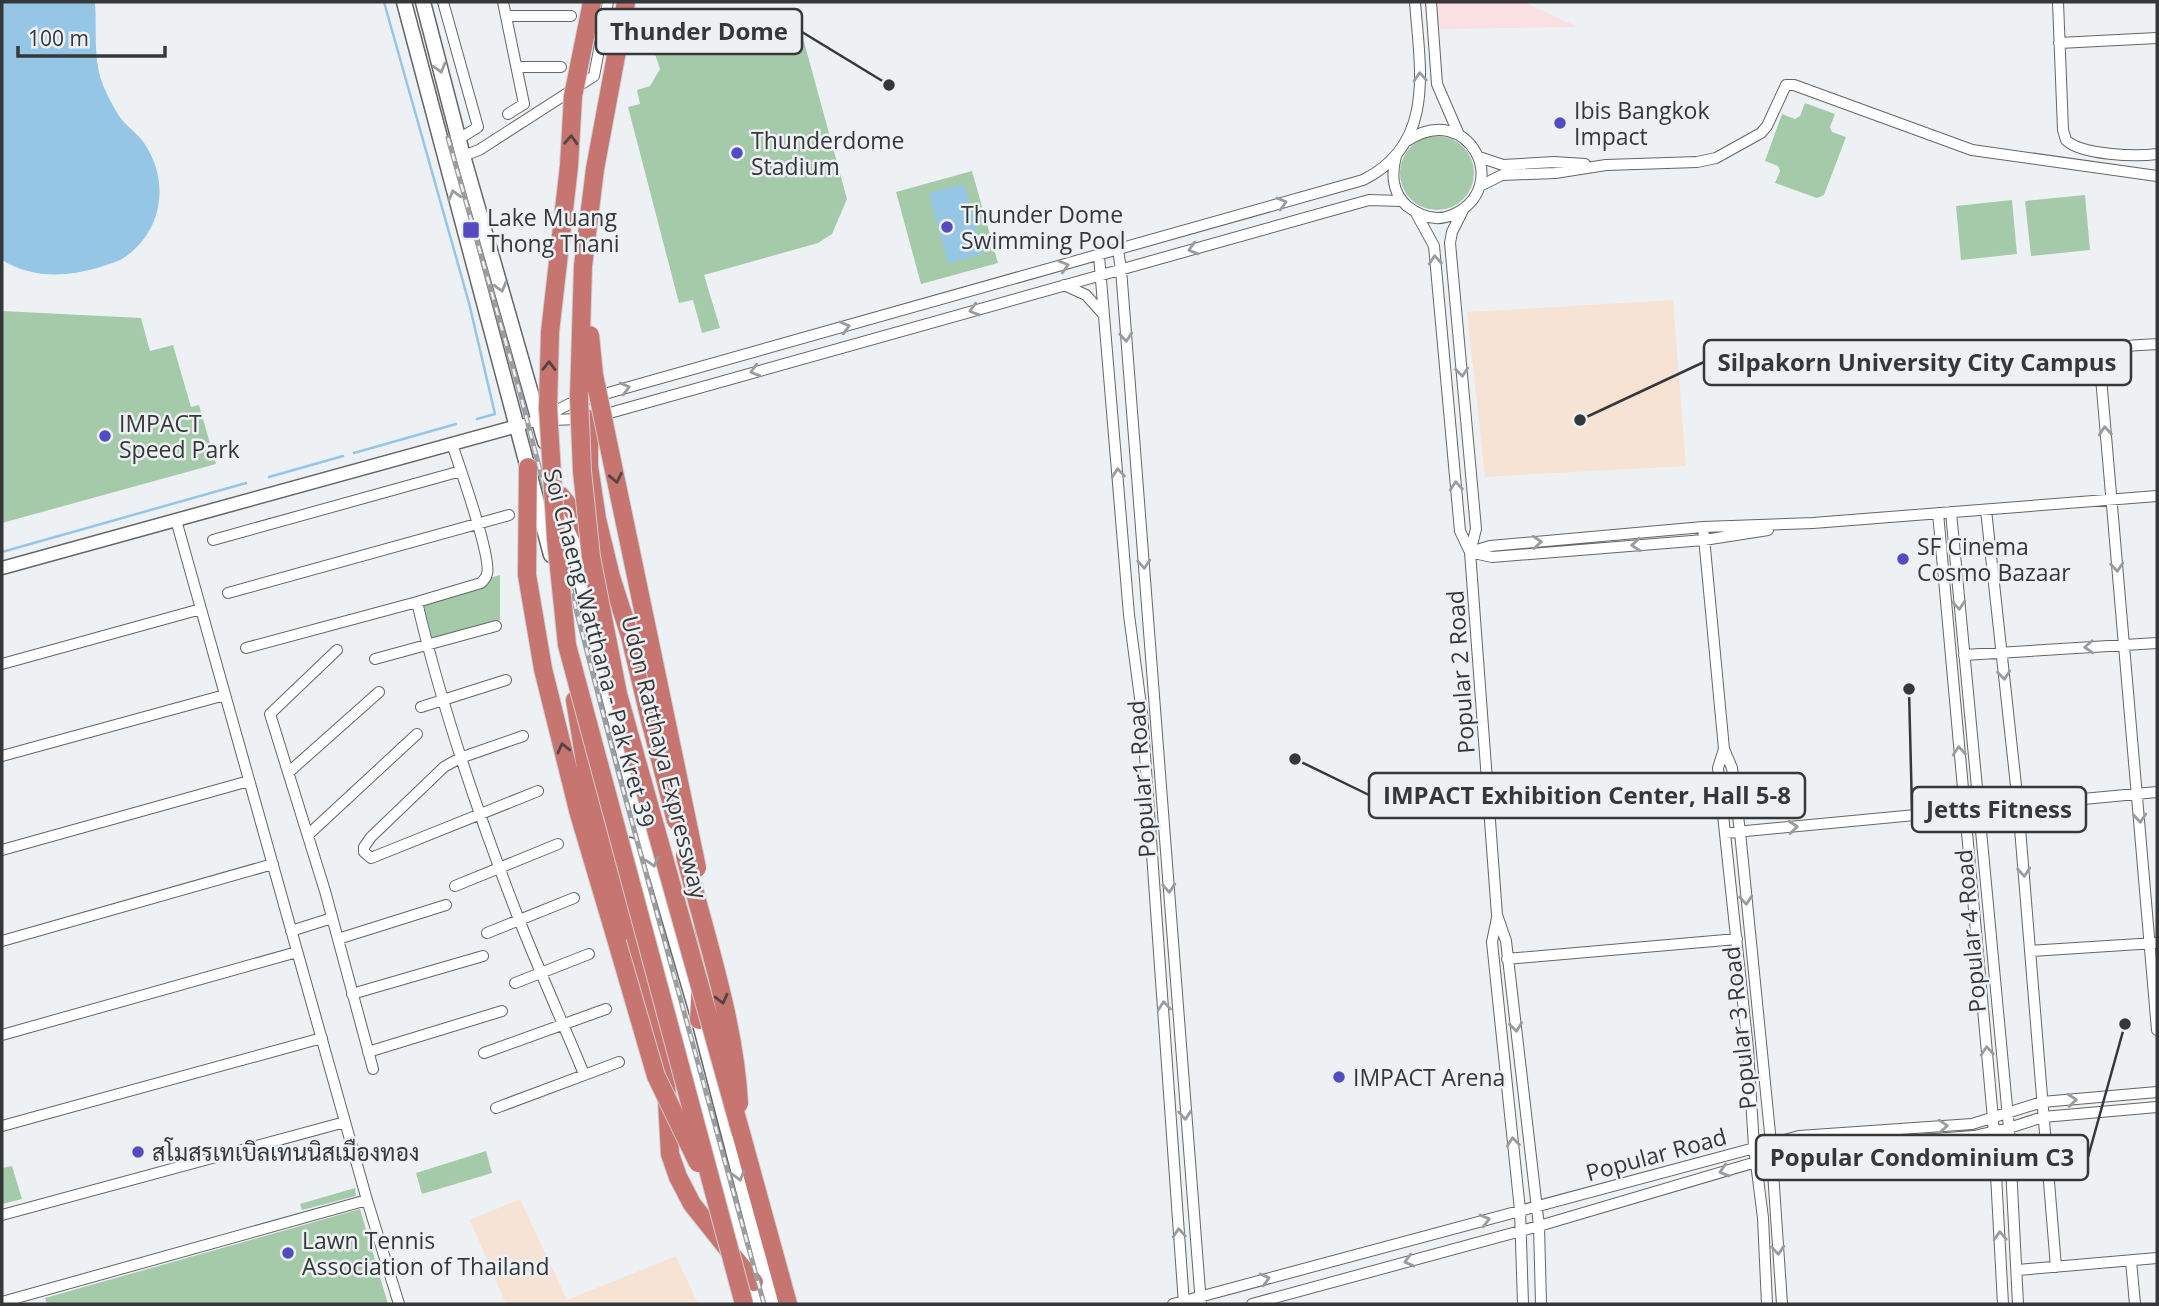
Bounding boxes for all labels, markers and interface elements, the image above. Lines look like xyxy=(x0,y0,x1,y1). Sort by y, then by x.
callout: Thunder Dome xyxy=(596,9,802,54)
scale bar xyxy=(18,14,164,58)
text: Thunder Dome xyxy=(610,14,788,47)
text: 100 m xyxy=(28,24,89,52)
one-way arrow xyxy=(432,62,446,74)
one-way arrow xyxy=(1413,71,1428,82)
place label: Ibis Bangkok Impact xyxy=(1574,94,1709,152)
marker: Ibis Bangkok Impact xyxy=(1552,115,1568,131)
place label: Thunderdome Stadium xyxy=(751,124,905,182)
one-way arrow xyxy=(563,134,578,145)
marker: Thunderdome Stadium xyxy=(729,145,745,161)
one-way arrow xyxy=(448,189,462,201)
one-way arrow xyxy=(1276,196,1288,211)
place label: Thunder Dome Swimming Pool xyxy=(961,198,1126,256)
place label: Lake Muang Thong Thani xyxy=(487,201,620,259)
marker: Thunder Dome Swimming Pool xyxy=(939,219,955,235)
marker: Lake Muang Thong Thani xyxy=(461,220,481,240)
one-way arrow xyxy=(1187,241,1199,255)
one-way arrow xyxy=(1428,254,1443,265)
one-way arrow xyxy=(1057,259,1069,274)
one-way arrow xyxy=(492,281,507,293)
one-way arrow xyxy=(968,302,980,316)
one-way arrow xyxy=(838,321,850,336)
one-way arrow xyxy=(1119,332,1134,343)
callout: Silpakorn University City Campus xyxy=(1704,340,2131,385)
text: Silpakorn University City Campus xyxy=(1718,345,2117,378)
one-way arrow xyxy=(541,360,557,371)
one-way arrow xyxy=(749,363,761,377)
one-way arrow xyxy=(1454,367,1469,378)
one-way arrow xyxy=(619,382,631,396)
place label: IMPACT Speed Park xyxy=(119,407,240,465)
one-way arrow xyxy=(2098,425,2113,436)
marker: IMPACT Speed Park xyxy=(97,428,113,444)
street label: Soi Chaeng Watthana - Pak Kret 39 xyxy=(537,465,663,831)
one-way arrow xyxy=(1111,468,1126,479)
one-way arrow xyxy=(607,472,622,484)
one-way arrow xyxy=(1449,480,1464,491)
place label: SF Cinema Cosmo Bazaar xyxy=(1917,530,2071,588)
one-way arrow xyxy=(1532,535,1543,550)
one-way arrow xyxy=(1631,537,1642,552)
marker: SF Cinema Cosmo Bazaar xyxy=(1895,551,1911,567)
one-way arrow xyxy=(1137,559,1152,570)
one-way arrow xyxy=(2109,562,2124,573)
street label: Popular 2 Road xyxy=(1438,589,1482,755)
one-way arrow xyxy=(1951,600,1966,611)
street label: Udon Ratthaya Expressway xyxy=(614,612,716,902)
one-way arrow xyxy=(2083,640,2094,655)
one-way arrow xyxy=(1996,669,2011,681)
street label: Popular1 Road xyxy=(1120,699,1162,859)
one-way arrow xyxy=(557,742,571,754)
one-way arrow xyxy=(1952,745,1967,757)
callout: IMPACT Exhibition Center, Hall 5-8 xyxy=(1369,773,1805,818)
text: IMPACT Exhibition Center, Hall 5-8 xyxy=(1383,778,1791,811)
callout: Jetts Fitness xyxy=(1912,787,2086,832)
text: Jetts Fitness xyxy=(1924,792,2072,825)
one-way arrow xyxy=(2132,813,2147,824)
one-way arrow xyxy=(1788,820,1799,835)
street label: Popular 4 Road xyxy=(1947,848,1993,1014)
one-way arrow xyxy=(645,856,659,868)
one-way arrow xyxy=(2016,867,2031,878)
one-way arrow xyxy=(1161,883,1176,894)
one-way arrow xyxy=(1738,895,1753,906)
street label: Popular 3 Road xyxy=(1715,945,1763,1111)
one-way arrow xyxy=(714,993,728,1005)
one-way arrow xyxy=(1157,1000,1172,1011)
one-way arrow xyxy=(1508,1021,1523,1033)
one-way arrow xyxy=(1980,1045,1995,1056)
place label: IMPACT Arena xyxy=(1353,1061,1505,1093)
marker: IMPACT Arena xyxy=(1331,1069,1347,1085)
one-way arrow xyxy=(2067,1093,2078,1108)
one-way arrow xyxy=(1178,1110,1193,1121)
one-way arrow xyxy=(1938,1119,1949,1134)
street label: Popular Road xyxy=(1582,1120,1730,1188)
callout: Popular Condominium C3 xyxy=(1756,1135,2088,1180)
place label: สโมสรเทเบิลเทนนิสเมืองทอง xyxy=(152,1136,419,1168)
one-way arrow xyxy=(1506,1136,1521,1148)
text: Popular Condominium C3 xyxy=(1770,1140,2074,1173)
marker: สโมสรเทเบิลเทนนิสเมืองทอง xyxy=(130,1144,146,1160)
one-way arrow xyxy=(1719,1163,1731,1178)
one-way arrow xyxy=(731,1170,745,1182)
one-way arrow xyxy=(1479,1214,1491,1228)
place label: Lawn Tennis Association of Thailand xyxy=(302,1224,550,1282)
one-way arrow xyxy=(1172,1227,1187,1238)
one-way arrow xyxy=(1992,1230,2007,1241)
one-way arrow xyxy=(1770,1244,1785,1255)
marker: Lawn Tennis Association of Thailand xyxy=(280,1245,296,1261)
one-way arrow xyxy=(1403,1253,1415,1267)
one-way arrow xyxy=(1259,1273,1271,1287)

